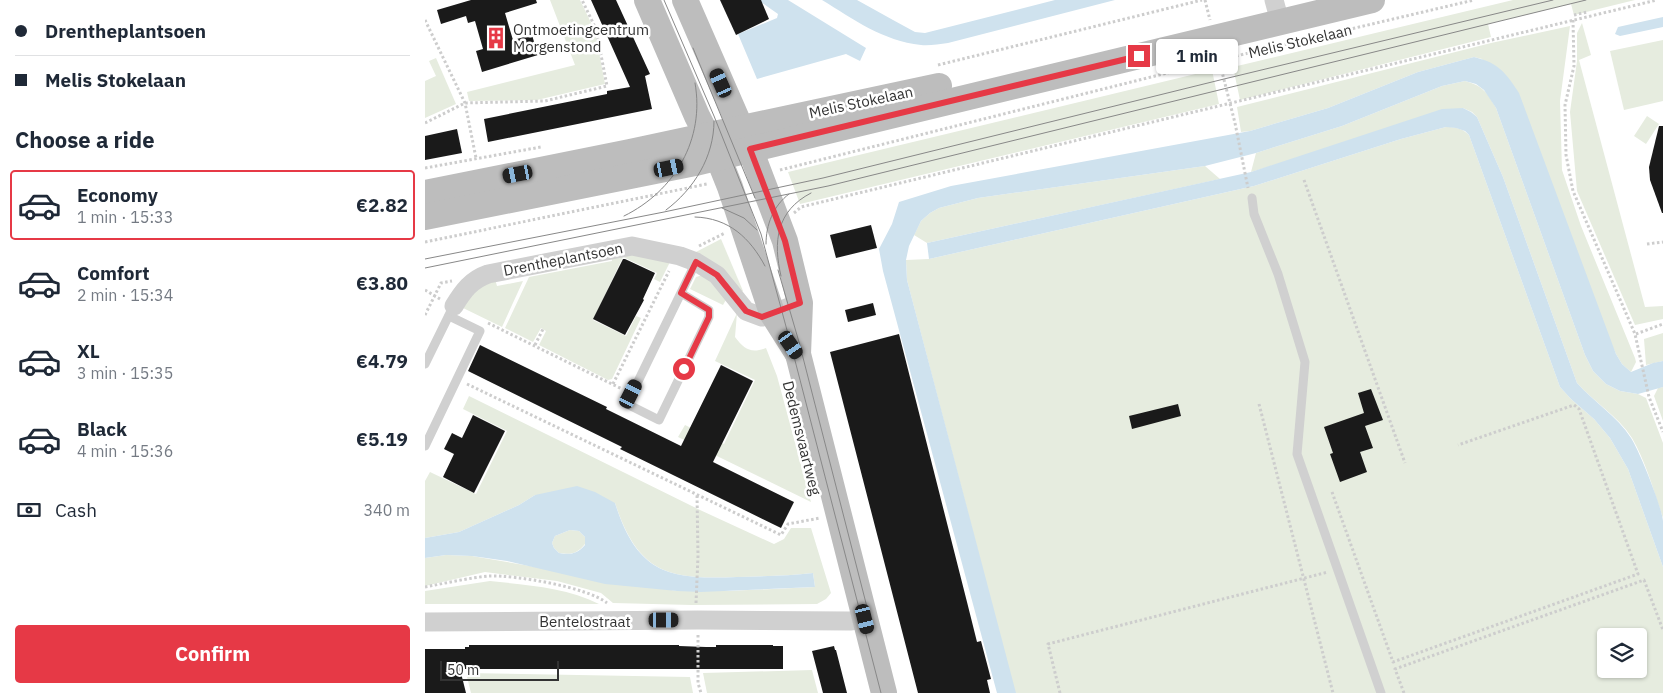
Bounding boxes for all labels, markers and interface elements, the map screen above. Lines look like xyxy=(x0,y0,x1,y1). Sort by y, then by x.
text: Drentheplantsoen xyxy=(45,19,206,43)
place label: Ontmoetingcentrum Morgenstond xyxy=(513,20,649,56)
street label: Melis Stokelaan xyxy=(1246,20,1354,62)
building icon: Ontmoetingcentrum Morgenstond xyxy=(483,25,509,51)
callout: 1 min xyxy=(1157,38,1239,74)
route end xyxy=(1128,45,1150,67)
text: 1 min xyxy=(1176,46,1218,66)
car xyxy=(708,66,733,100)
text: Melis Stokelaan xyxy=(45,68,186,92)
street label: Melis Stokelaan xyxy=(807,82,915,122)
text: Choose a ride xyxy=(15,125,155,154)
car xyxy=(652,158,685,178)
car xyxy=(501,164,534,184)
icon: car xyxy=(17,183,62,228)
text: Economy xyxy=(77,183,158,207)
text: €2.82 xyxy=(356,193,408,217)
text: 1 min · 15:33 xyxy=(77,207,173,227)
street label: Drentheplantsoen xyxy=(502,238,624,280)
icon: car xyxy=(17,261,62,306)
text: Comfort xyxy=(77,261,150,285)
text: €3.80 xyxy=(356,271,408,295)
text: 2 min · 15:34 xyxy=(77,285,173,305)
car xyxy=(776,328,805,362)
icon: car xyxy=(17,339,62,384)
text: XL xyxy=(77,339,100,363)
text: €4.79 xyxy=(356,349,408,373)
route start xyxy=(673,358,695,380)
text: 3 min · 15:35 xyxy=(77,363,173,383)
car xyxy=(617,377,644,411)
street label: Dedemsvaartweg xyxy=(779,379,825,497)
icon: car xyxy=(17,417,62,462)
text: Black xyxy=(77,417,127,441)
text: €5.19 xyxy=(356,427,408,451)
text: 4 min · 15:36 xyxy=(77,441,173,461)
icon: cash xyxy=(15,496,43,524)
text: Cash xyxy=(55,498,97,522)
text: 340 m xyxy=(363,500,410,520)
car xyxy=(854,603,875,635)
street label: Bentelostraat xyxy=(539,612,631,631)
car xyxy=(649,613,679,628)
button: Confirm xyxy=(15,625,410,683)
map controls xyxy=(1597,628,1647,678)
button: layers xyxy=(1597,628,1647,678)
scale bar xyxy=(440,658,559,681)
text: 50 m xyxy=(447,661,479,679)

